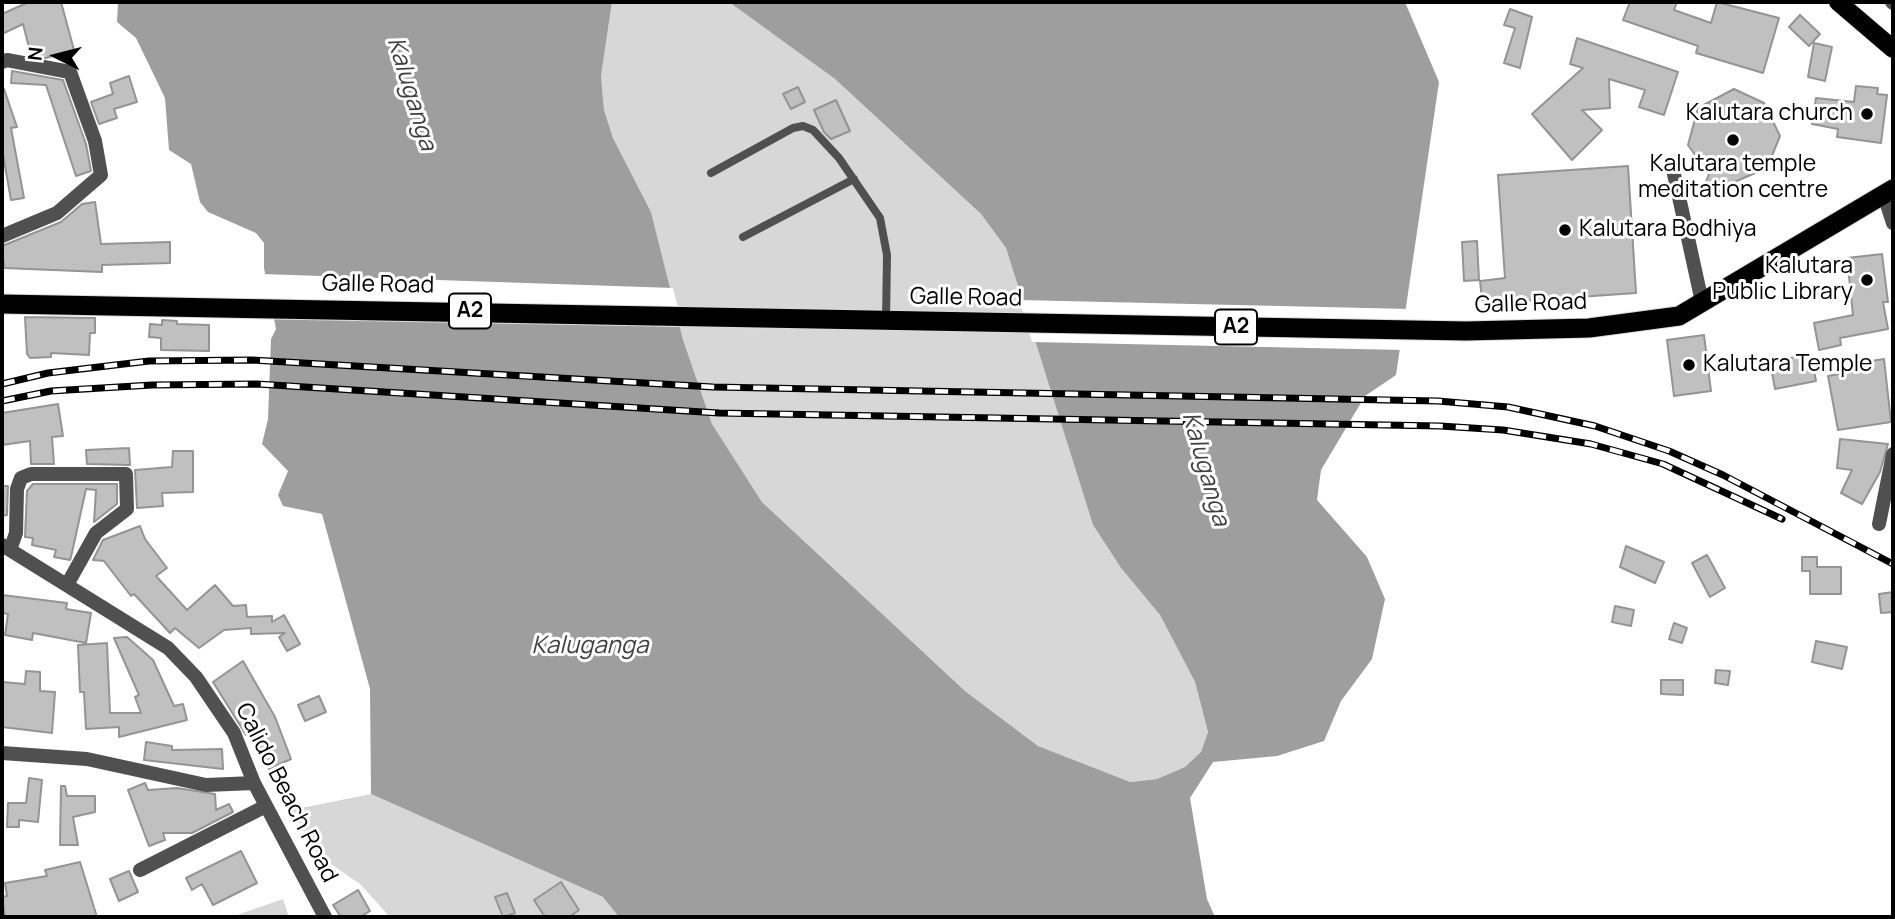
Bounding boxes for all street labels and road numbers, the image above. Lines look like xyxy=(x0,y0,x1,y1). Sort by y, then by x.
street label: Galle Road xyxy=(322,270,434,300)
street label: Galle Road xyxy=(910,283,1022,313)
street label: Galle Road xyxy=(1474,288,1588,320)
road number: A2 xyxy=(449,294,491,328)
road number: A2 xyxy=(1215,310,1257,344)
street label: Calido Beach Road xyxy=(229,699,343,887)

